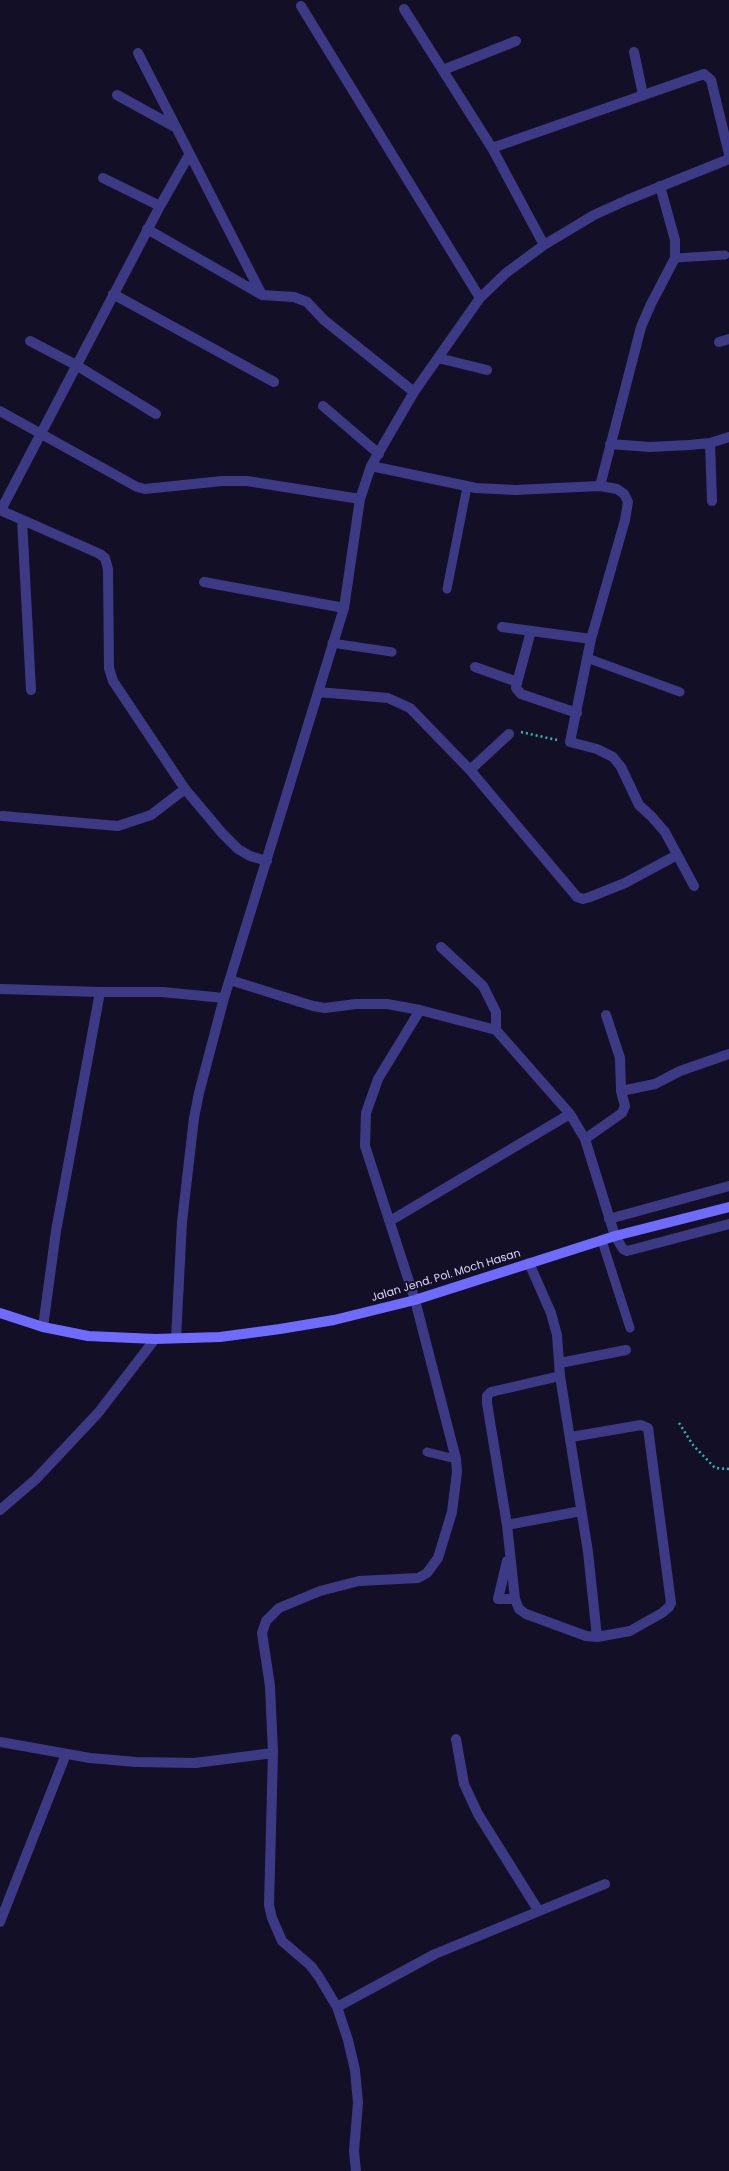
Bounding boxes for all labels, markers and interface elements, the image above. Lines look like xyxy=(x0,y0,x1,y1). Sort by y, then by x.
street label: Jalan Jend. Pol. Moch Hasan xyxy=(370,1247,522,1305)

